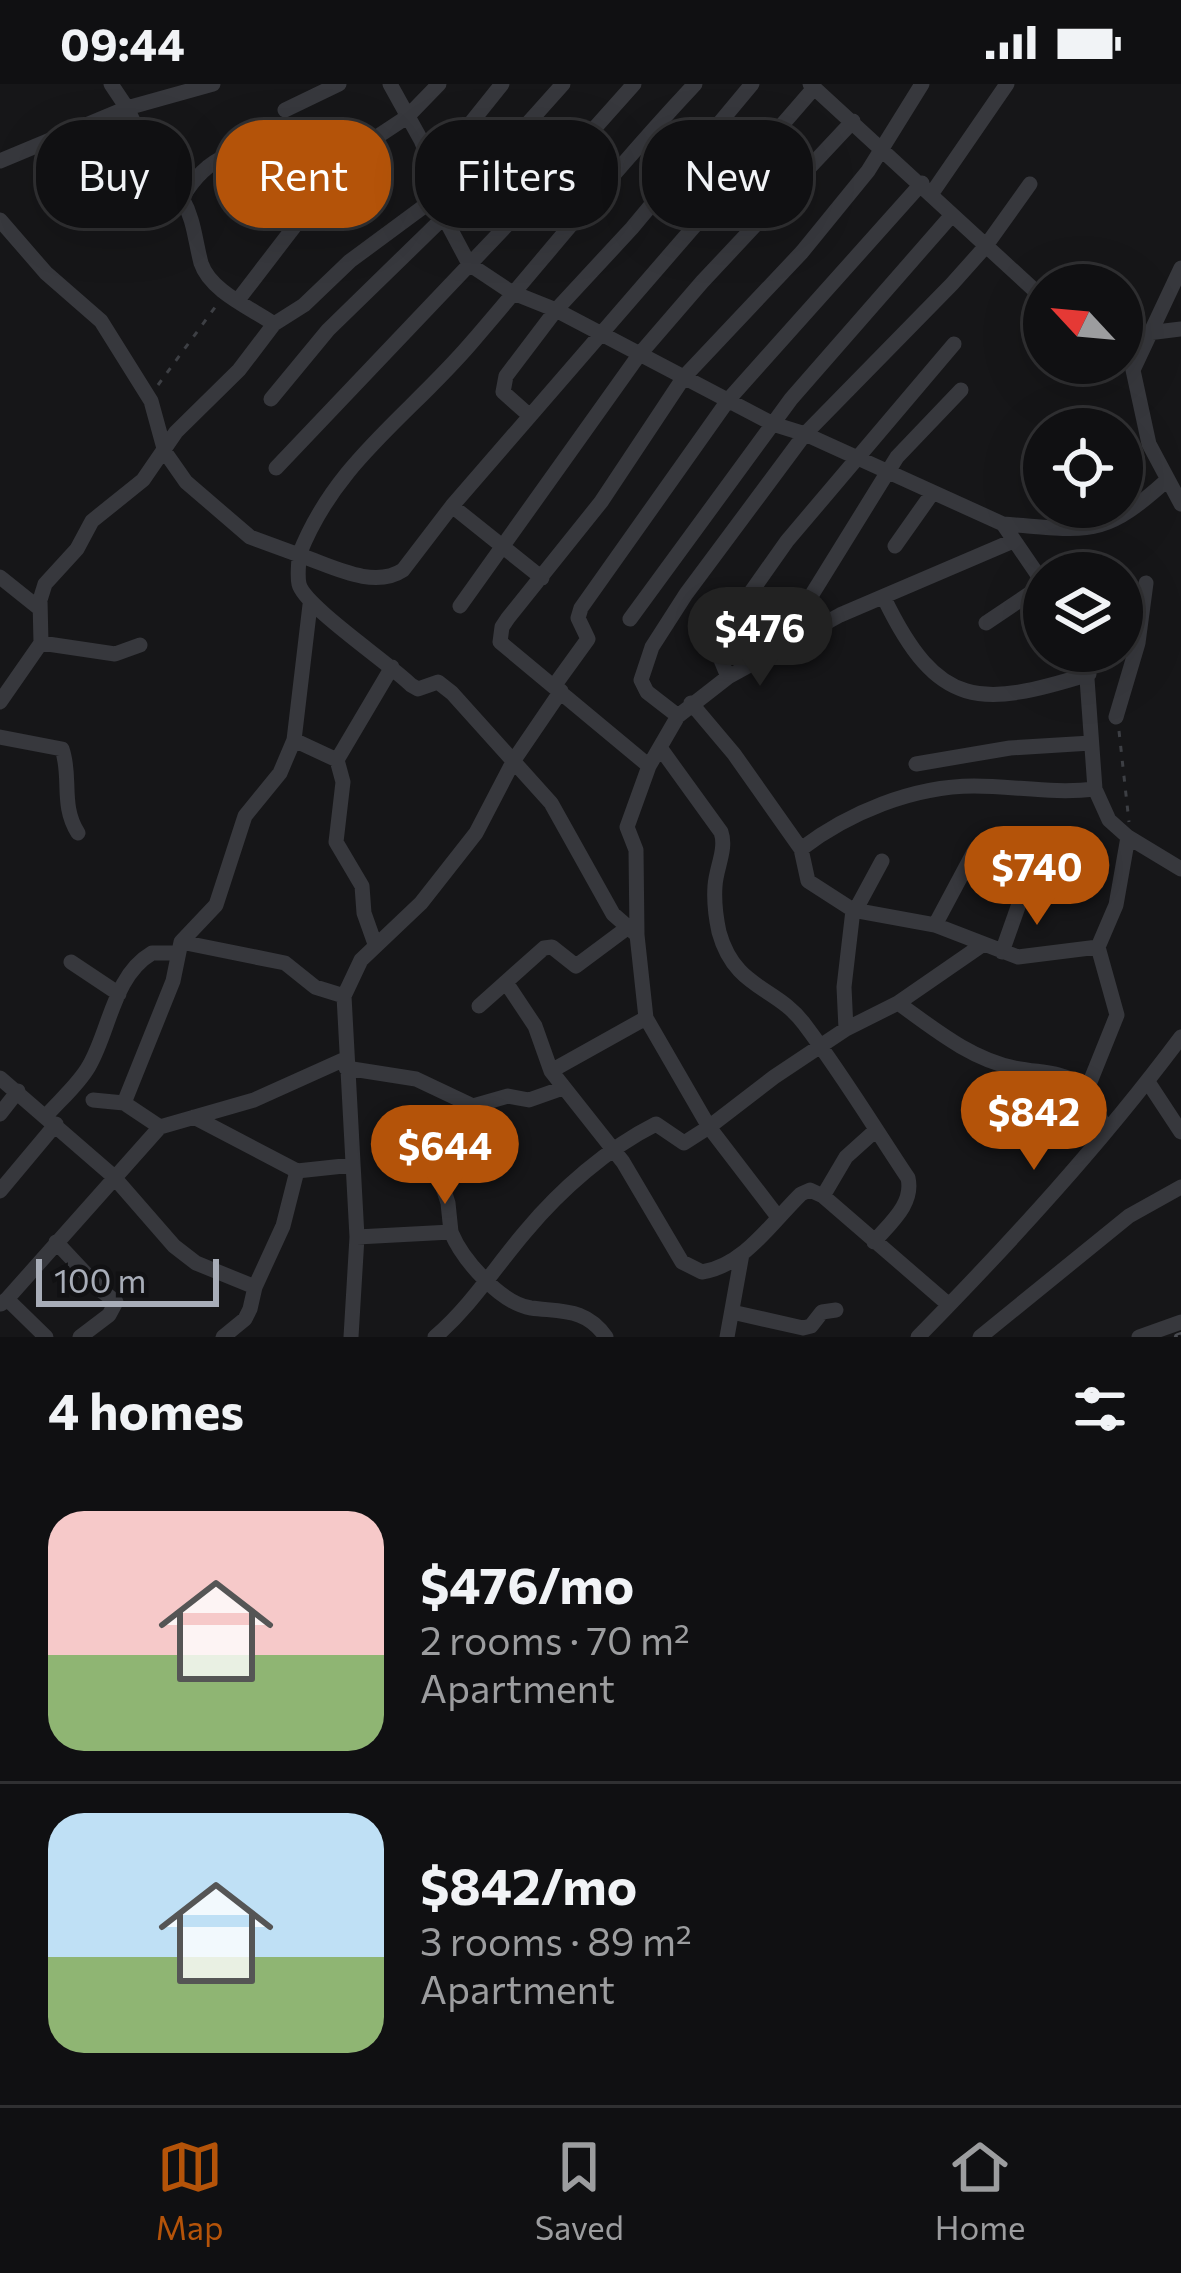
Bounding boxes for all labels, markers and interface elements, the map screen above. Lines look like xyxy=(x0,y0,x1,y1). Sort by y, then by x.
text: 09:44 xyxy=(60,15,185,70)
chip: Buy xyxy=(36,120,192,228)
chip: Rent xyxy=(216,120,391,228)
chip: Filters xyxy=(415,120,618,228)
chip: New xyxy=(642,120,813,228)
north arrow xyxy=(1023,264,1143,384)
map controls xyxy=(1023,264,1143,672)
button: locate xyxy=(1023,408,1143,528)
button: layers xyxy=(1023,552,1143,672)
pin: $476 xyxy=(689,587,831,689)
text: $476 xyxy=(715,602,805,650)
pin: $740 xyxy=(966,826,1108,928)
text: $740 xyxy=(991,841,1083,889)
pin: $842 xyxy=(963,1071,1105,1173)
text: $842 xyxy=(988,1086,1080,1134)
pin: $644 xyxy=(374,1105,516,1207)
text: $644 xyxy=(398,1120,492,1168)
scale bar xyxy=(36,1253,219,1306)
text: 100 m xyxy=(54,1259,146,1300)
icon: filters xyxy=(1067,1376,1133,1442)
text: 4 homes xyxy=(48,1378,244,1441)
text: $476/mo xyxy=(420,1552,634,1615)
icon: home xyxy=(144,1559,288,1703)
text: 2 rooms · 70 m² xyxy=(420,1615,690,1663)
text: Apartment xyxy=(420,1663,615,1711)
text: $842/mo xyxy=(420,1853,637,1916)
icon: home xyxy=(144,1861,288,2005)
text: 3 rooms · 89 m² xyxy=(420,1916,692,1964)
text: Apartment xyxy=(420,1964,615,2012)
tab: Map xyxy=(156,2134,224,2247)
tab: Saved xyxy=(535,2134,624,2247)
tab: Home xyxy=(935,2134,1025,2247)

